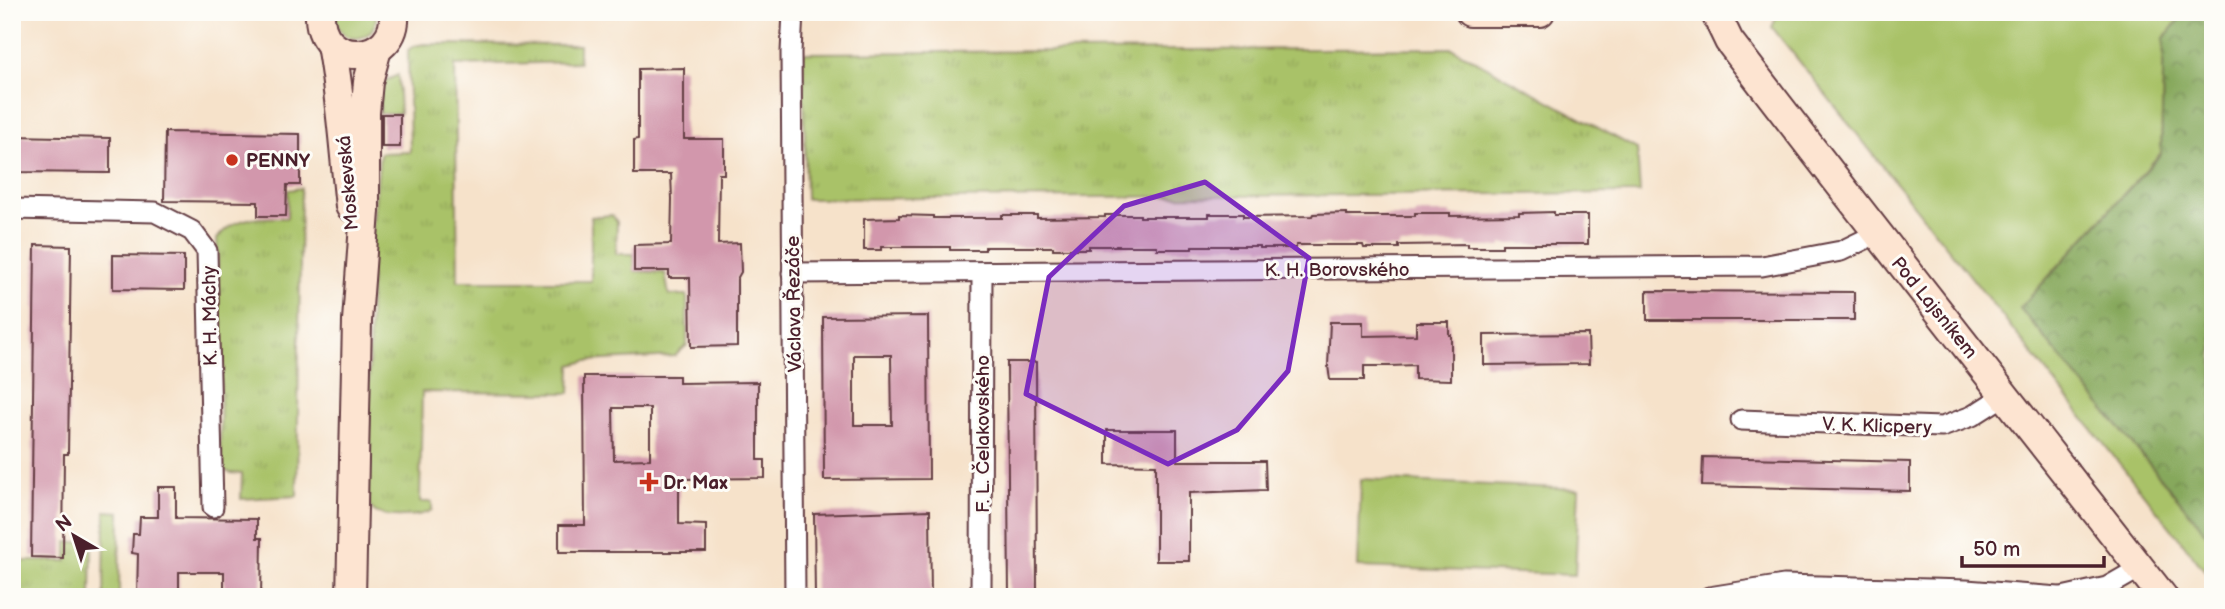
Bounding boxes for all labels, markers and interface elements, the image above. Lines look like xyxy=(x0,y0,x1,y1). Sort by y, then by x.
street label: Moskevská xyxy=(333,135,364,231)
place label: PENNY xyxy=(246,150,311,173)
marker: PENNY xyxy=(224,152,240,168)
street label: Václava Řezáče xyxy=(781,235,807,373)
street label: Pod Lajsníkem xyxy=(1886,252,1982,363)
street label: K. H. Borovského xyxy=(1264,259,1410,282)
street label: K. H. Máchy xyxy=(198,265,223,366)
street label: F. L. Čelakovského xyxy=(971,355,995,513)
street label: V. K. Klicpery xyxy=(1822,413,1932,440)
place label: Dr. Max xyxy=(663,472,728,495)
marker: Dr. Max xyxy=(641,474,657,490)
north arrow xyxy=(38,500,108,570)
text: N xyxy=(51,511,77,537)
scale bar xyxy=(1962,525,2104,569)
text: 50 m xyxy=(1973,537,2020,562)

